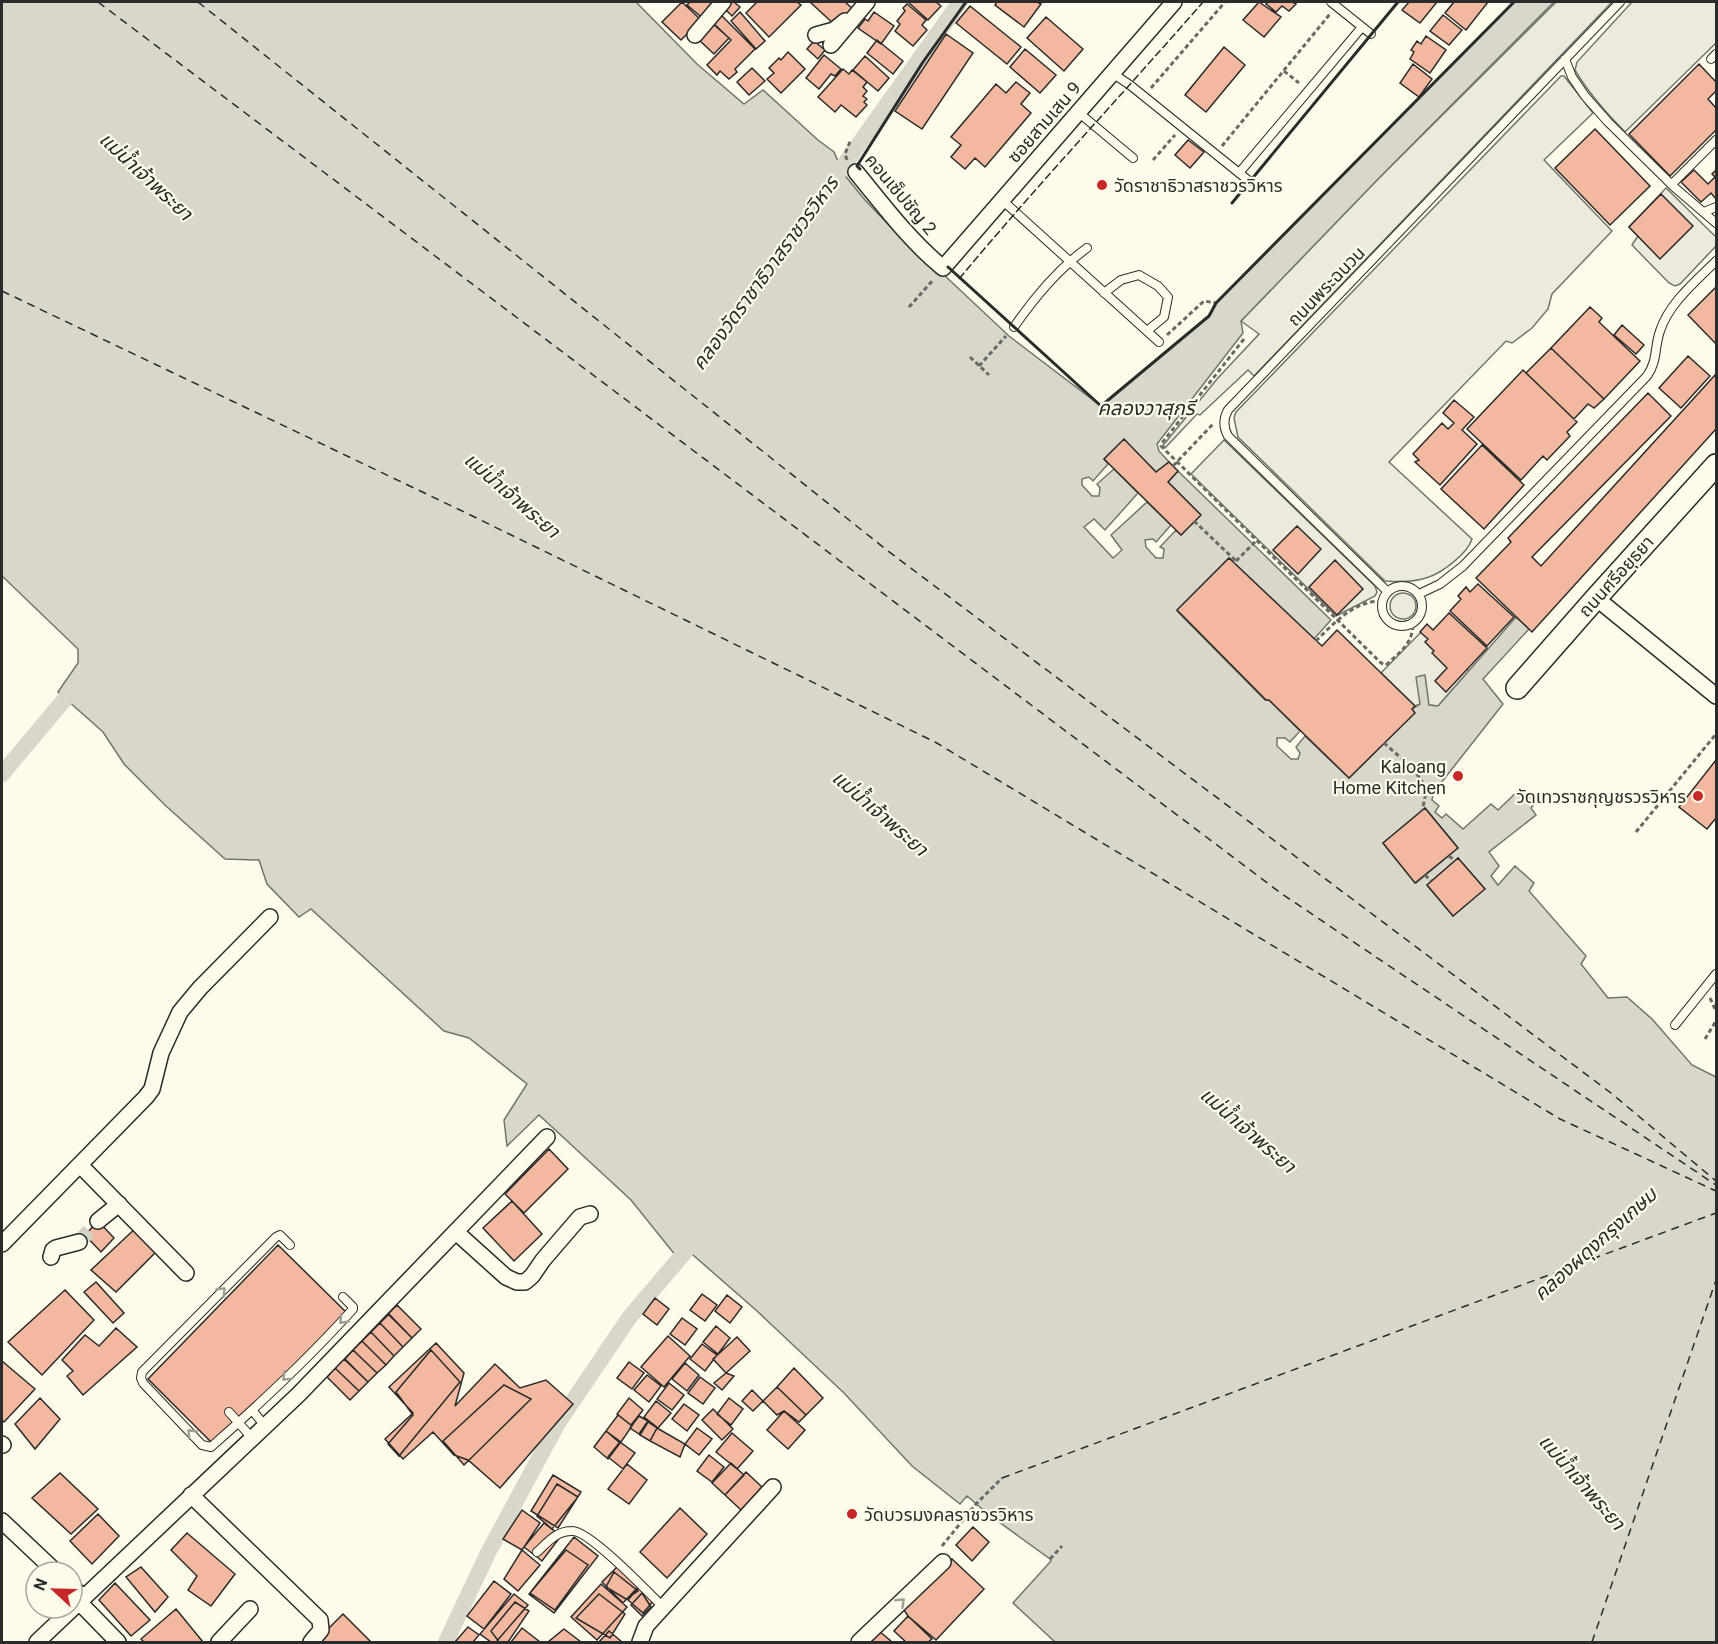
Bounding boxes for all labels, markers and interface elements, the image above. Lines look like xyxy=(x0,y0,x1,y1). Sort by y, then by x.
street label: ซอยสามเสน 9 xyxy=(1003,77,1085,167)
water label: แม่น้ำเจ้าพระยา xyxy=(94,125,200,226)
street label: คอนเซ็ปชัญ 2 xyxy=(861,149,941,239)
water label: คลองวัดราชาธิวาสราชวรวิหาร xyxy=(687,171,844,374)
place label: วัดราชาธิวาสราชวรวิหาร xyxy=(1114,175,1283,196)
marker: วัดราชาธิวาสราชวรวิหาร xyxy=(1095,178,1109,192)
street label: ถนนพระฉนวน xyxy=(1283,242,1369,330)
water label: คลองวาสุกรี xyxy=(1097,396,1199,421)
water label: แม่น้ำเจ้าพระยา xyxy=(459,446,567,544)
street label: ถนนศรีอยุธยา xyxy=(1574,531,1659,622)
place label: Kaloang Home Kitchen xyxy=(1333,756,1446,798)
water label: แม่น้ำเจ้าพระยา xyxy=(827,764,935,862)
marker: Kaloang Home Kitchen xyxy=(1451,769,1465,783)
place label: วัดเทวราชกุญชรวรวิหาร xyxy=(1516,786,1686,808)
marker: วัดเทวราชกุญชรวรวิหาร xyxy=(1691,789,1705,803)
water label: แม่น้ำเจ้าพระยา xyxy=(1195,1081,1303,1179)
water label: คลองผดุงกรุงเกษม xyxy=(1528,1181,1663,1306)
one-way arrow xyxy=(214,1288,225,1299)
one-way arrow xyxy=(339,1313,350,1324)
one-way arrow xyxy=(283,1370,293,1381)
water label: แม่น้ำเจ้าพระยา xyxy=(1534,1428,1632,1535)
one-way arrow xyxy=(188,1429,199,1440)
place label: วัดบวรมงคลราชวรวิหาร xyxy=(864,1504,1034,1525)
marker: วัดบวรมงคลราชวรวิหาร xyxy=(845,1507,859,1521)
north arrow xyxy=(24,1560,84,1620)
text: N xyxy=(30,1576,51,1593)
one-way arrow xyxy=(894,1599,905,1610)

